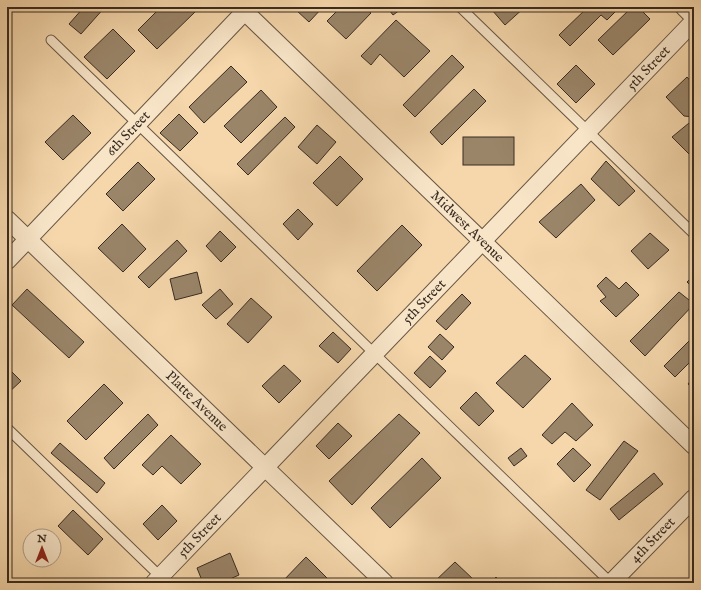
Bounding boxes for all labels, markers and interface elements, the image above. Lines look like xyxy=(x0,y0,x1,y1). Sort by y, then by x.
street label: 5th Street xyxy=(623,42,674,94)
street label: 6th Street xyxy=(103,107,154,160)
street label: Midwest Avenue xyxy=(427,187,508,267)
street label: 5th Street xyxy=(399,275,450,328)
street label: Platte Avenue xyxy=(161,367,232,436)
street label: 5th Street xyxy=(174,509,225,562)
street label: 4th Street xyxy=(627,513,679,567)
north arrow xyxy=(22,528,62,568)
text: N xyxy=(36,532,47,546)

